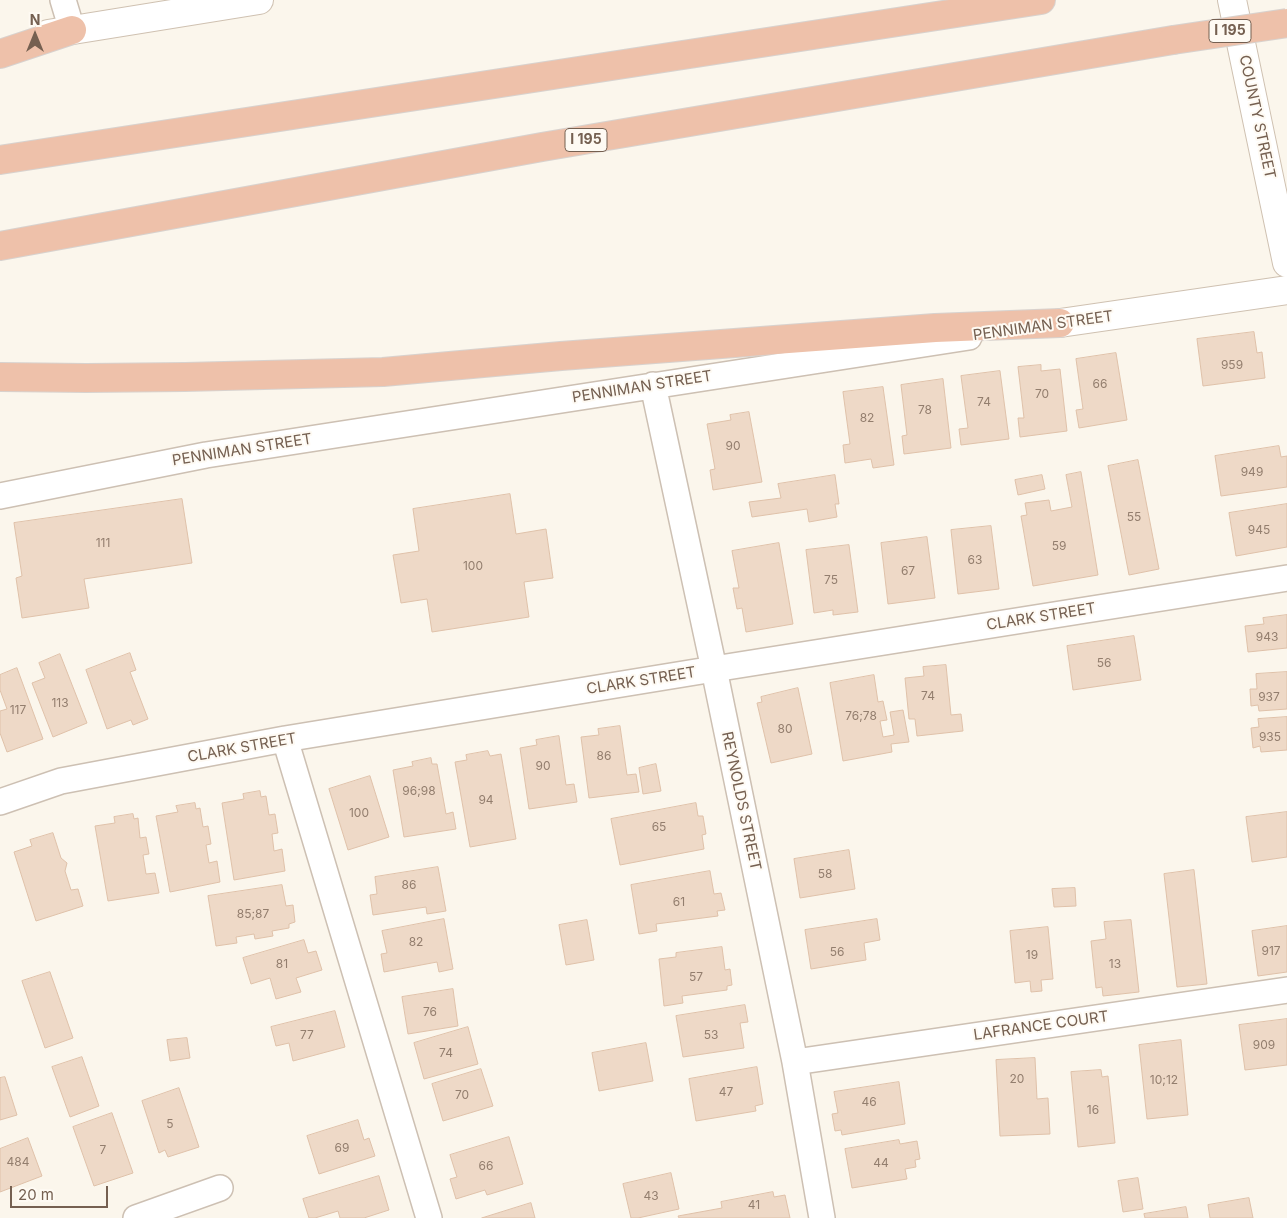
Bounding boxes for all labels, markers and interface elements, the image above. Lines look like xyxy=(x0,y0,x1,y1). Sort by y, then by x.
north arrow xyxy=(10,10,60,60)
text: N xyxy=(30,11,40,28)
road number: I 195 xyxy=(1209,20,1251,42)
street label: COUNTY STREET xyxy=(1235,54,1279,180)
road number: I 195 xyxy=(565,128,607,152)
street label: PENNIMAN STREET xyxy=(972,307,1114,345)
house number: 959 xyxy=(1221,358,1243,372)
street label: PENNIMAN STREET xyxy=(571,367,713,407)
house number: 66 xyxy=(1093,377,1107,391)
house number: 70 xyxy=(1035,387,1049,401)
house number: 74 xyxy=(977,395,991,409)
house number: 78 xyxy=(918,403,932,417)
house number: 82 xyxy=(860,411,874,425)
street label: PENNIMAN STREET xyxy=(171,430,313,470)
house number: 90 xyxy=(725,439,741,453)
house number: 949 xyxy=(1241,465,1263,479)
house number: 55 xyxy=(1127,510,1141,524)
house number: 945 xyxy=(1248,523,1270,537)
house number: 111 xyxy=(96,536,110,550)
house number: 59 xyxy=(1052,539,1066,553)
house number: 63 xyxy=(968,553,982,567)
house number: 100 xyxy=(463,559,483,573)
house number: 67 xyxy=(901,564,915,578)
house number: 75 xyxy=(824,573,838,587)
street label: CLARK STREET xyxy=(985,599,1097,635)
house number: 943 xyxy=(1256,630,1278,644)
house number: 56 xyxy=(1097,656,1111,670)
street label: CLARK STREET xyxy=(585,663,697,699)
house number: 74 xyxy=(921,689,935,703)
house number: 937 xyxy=(1258,690,1280,704)
house number: 113 xyxy=(51,696,69,710)
house number: 117 xyxy=(10,703,26,717)
house number: 76;78 xyxy=(845,709,877,723)
house number: 80 xyxy=(778,722,792,736)
street label: CLARK STREET xyxy=(186,730,298,766)
street label: REYNOLDS STREET xyxy=(717,730,765,872)
house number: 935 xyxy=(1259,730,1281,744)
house number: 86 xyxy=(597,749,611,763)
house number: 90 xyxy=(535,759,551,773)
house number: 96;98 xyxy=(402,784,436,798)
house number: 94 xyxy=(478,793,494,807)
house number: 100 xyxy=(349,806,369,820)
house number: 65 xyxy=(652,820,666,834)
house number: 58 xyxy=(818,867,832,881)
house number: 86 xyxy=(402,878,416,892)
house number: 61 xyxy=(673,895,685,909)
house number: 85;87 xyxy=(237,907,269,921)
house number: 82 xyxy=(409,935,423,949)
house number: 917 xyxy=(1261,944,1281,958)
house number: 56 xyxy=(830,945,844,959)
house number: 19 xyxy=(1026,948,1038,962)
house number: 81 xyxy=(276,957,288,971)
house number: 13 xyxy=(1109,957,1121,971)
house number: 57 xyxy=(689,970,703,984)
house number: 76 xyxy=(423,1005,437,1019)
street label: LAFRANCE COURT xyxy=(972,1008,1110,1044)
house number: 77 xyxy=(300,1028,314,1042)
house number: 53 xyxy=(704,1028,718,1042)
house number: 909 xyxy=(1253,1038,1275,1052)
house number: 74 xyxy=(439,1046,453,1060)
house number: 20 xyxy=(1010,1072,1024,1086)
house number: 10;12 xyxy=(1150,1073,1178,1087)
house number: 47 xyxy=(719,1085,733,1099)
house number: 70 xyxy=(455,1088,469,1102)
house number: 46 xyxy=(861,1095,877,1109)
house number: 16 xyxy=(1087,1103,1099,1117)
house number: 5 xyxy=(166,1117,174,1131)
house number: 69 xyxy=(335,1141,349,1155)
house number: 7 xyxy=(100,1143,106,1157)
house number: 484 xyxy=(7,1155,29,1169)
house number: 44 xyxy=(873,1156,889,1170)
house number: 66 xyxy=(479,1159,493,1173)
scale bar xyxy=(12,1176,110,1208)
text: 20 m xyxy=(18,1185,54,1204)
house number: 43 xyxy=(643,1189,659,1203)
house number: 41 xyxy=(748,1198,760,1212)

